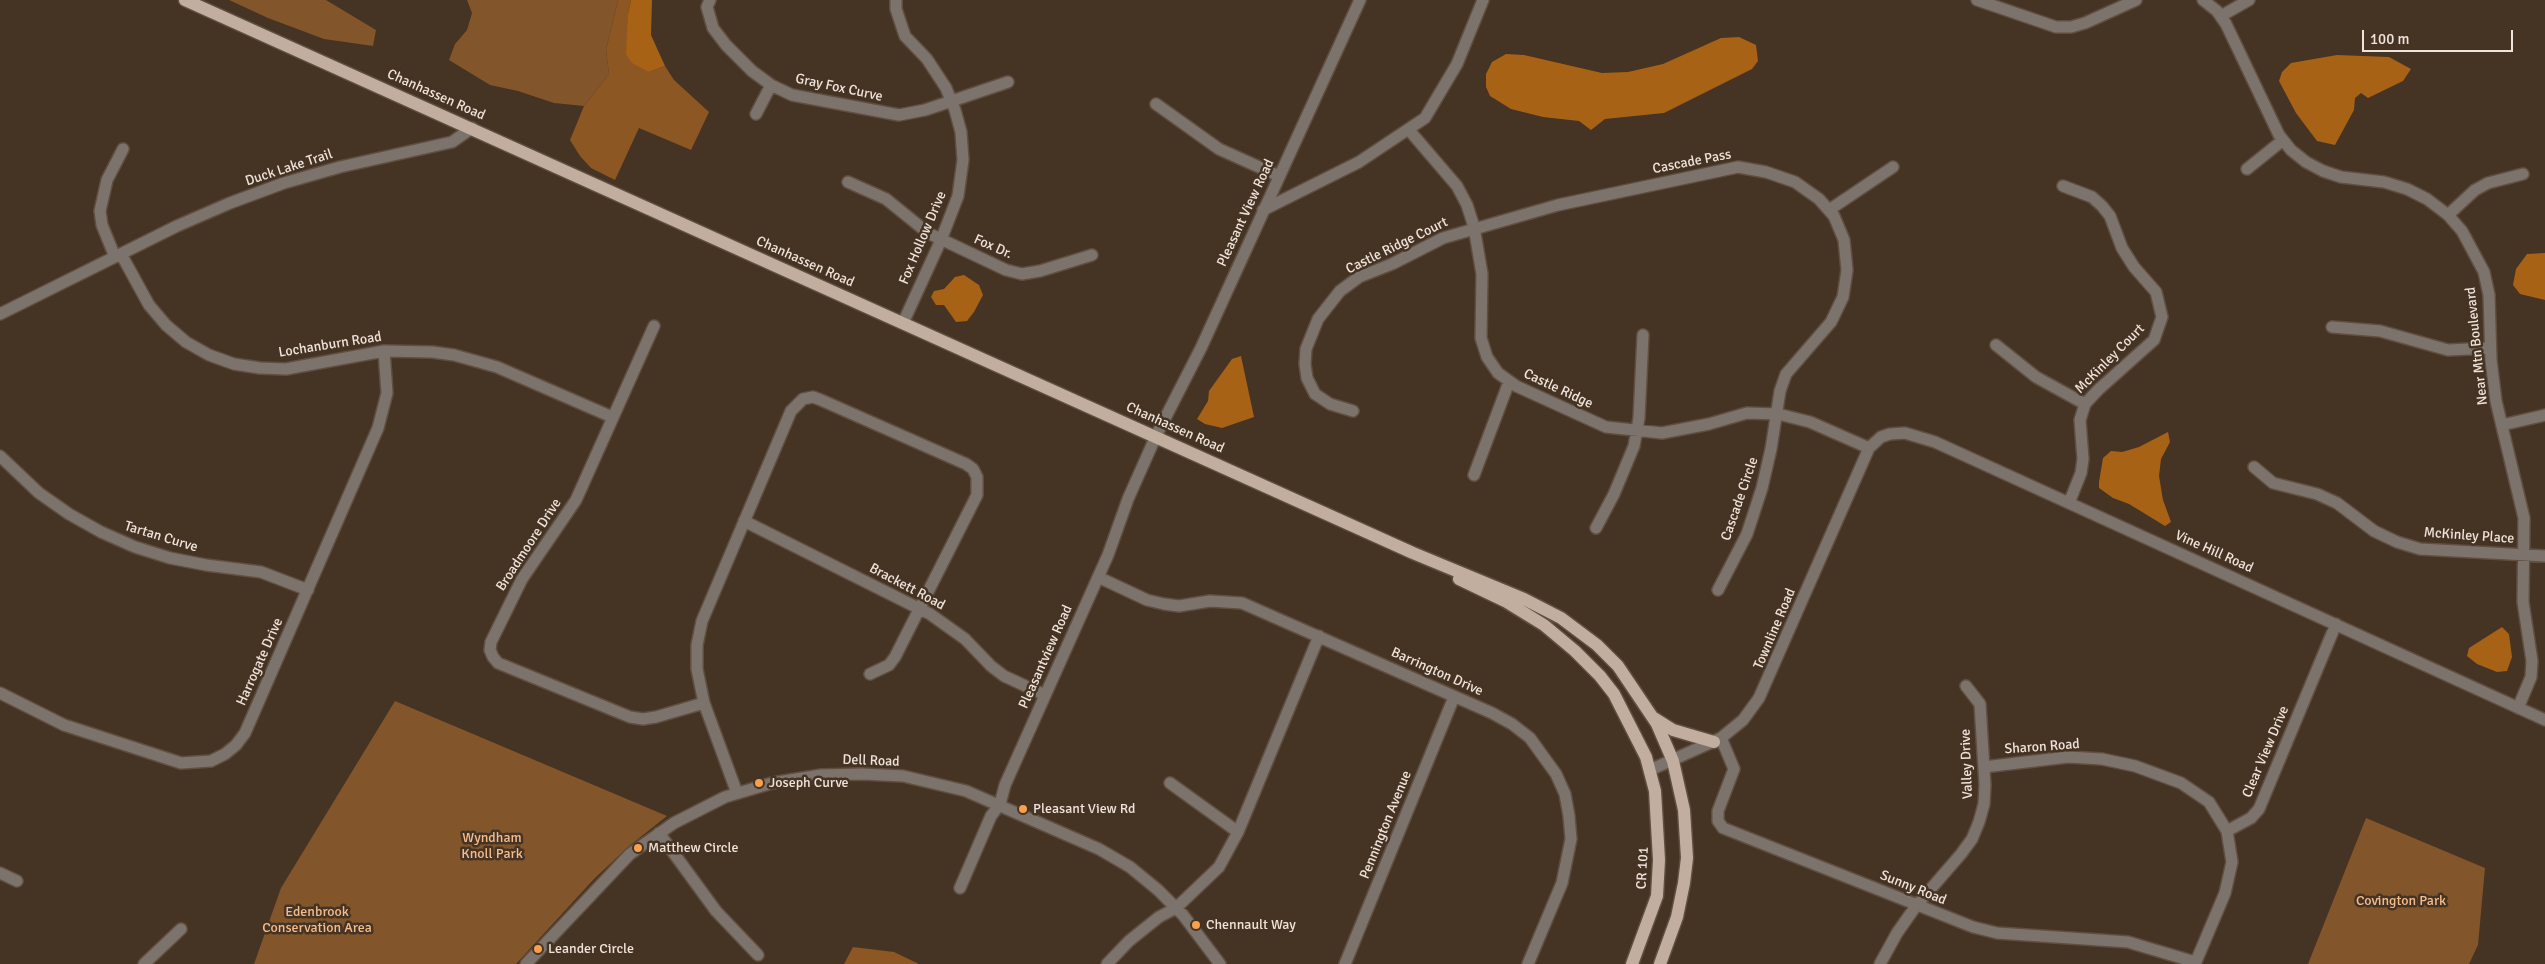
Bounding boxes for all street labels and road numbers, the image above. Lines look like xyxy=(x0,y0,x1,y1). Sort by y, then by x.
street label: Chanhassen Road xyxy=(384,66,488,124)
street label: Gray Fox Curve xyxy=(794,71,884,105)
street label: Duck Lake Trail xyxy=(243,146,335,190)
street label: Cascade Pass xyxy=(1651,146,1733,178)
street label: Pleasant View Road xyxy=(1214,157,1278,269)
street label: Fox Hollow Drive xyxy=(896,189,950,287)
street label: Castle Ridge Court xyxy=(1343,214,1451,278)
street label: Fox Dr. xyxy=(971,231,1015,263)
street label: Chanhassen Road xyxy=(753,233,857,291)
street label: Near Mtn Boulevard xyxy=(2462,286,2492,406)
street label: McKinley Court xyxy=(2072,321,2148,397)
street label: Lochanburn Road xyxy=(277,329,383,361)
street label: Castle Ridge xyxy=(1521,366,1595,412)
street label: Chanhassen Road xyxy=(1123,399,1227,457)
street label: Cascade Circle xyxy=(1718,455,1762,543)
street label: Broadmoore Drive xyxy=(493,496,565,594)
street label: Tartan Curve xyxy=(122,518,200,556)
street label: McKinley Place xyxy=(2423,524,2515,548)
street label: Vine Hill Road xyxy=(2172,527,2256,577)
street label: Brackett Road xyxy=(866,560,948,614)
street label: Townline Road xyxy=(1750,586,1800,672)
street label: Pleasantview Road xyxy=(1016,602,1076,712)
street label: Harrogate Drive xyxy=(233,615,287,709)
street label: Barrington Drive xyxy=(1388,644,1486,700)
street label: Clear View Drive xyxy=(2239,704,2293,800)
street label: Valley Drive xyxy=(1957,729,1977,799)
street label: Sharon Road xyxy=(2004,736,2080,758)
street label: Dell Road xyxy=(842,752,900,770)
street label: Pennington Avenue xyxy=(1357,768,1415,882)
street label: CR 101 xyxy=(1633,846,1653,890)
street label: Sunny Road xyxy=(1877,867,1949,909)

